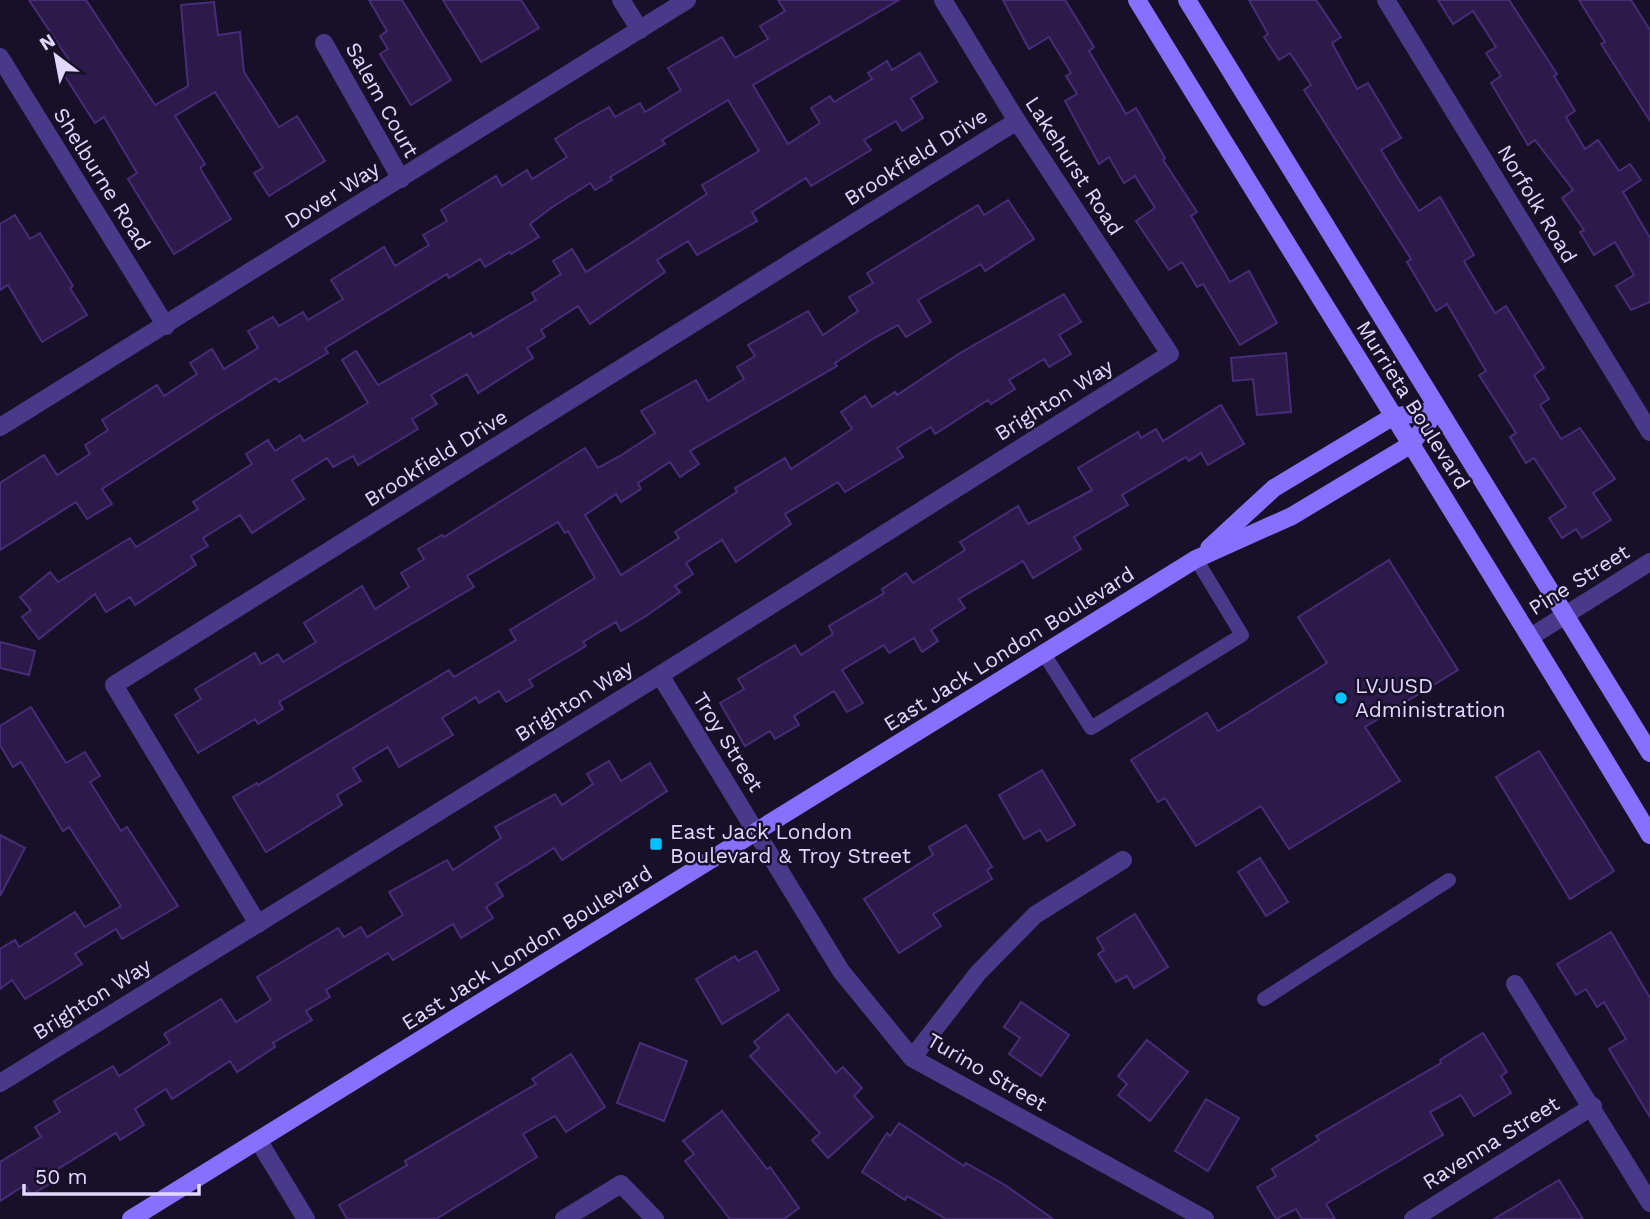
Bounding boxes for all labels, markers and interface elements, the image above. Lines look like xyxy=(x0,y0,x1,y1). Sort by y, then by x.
north arrow xyxy=(21,21,91,91)
text: N xyxy=(35,29,59,55)
street label: Salem Court xyxy=(341,38,424,162)
street label: Lakehurst Road xyxy=(1020,92,1129,240)
street label: Shelburne Road xyxy=(49,103,156,255)
street label: Brookfield Drive xyxy=(840,103,992,211)
street label: Norfolk Road xyxy=(1492,140,1582,267)
street label: Dover Way xyxy=(280,156,384,234)
street label: Murrieta Boulevard xyxy=(1351,316,1475,494)
street label: Brighton Way xyxy=(990,353,1117,446)
street label: Brookfield Drive xyxy=(360,404,512,512)
street label: Pine Street xyxy=(1524,539,1634,620)
street label: East Jack London Boulevard xyxy=(879,561,1139,736)
street label: Brighton Way xyxy=(510,654,637,747)
place label: LVJUSD Administration xyxy=(1355,673,1506,722)
street label: Troy Street xyxy=(688,687,769,796)
marker: LVJUSD Administration xyxy=(1333,690,1349,706)
place label: East Jack London Boulevard & Troy Street xyxy=(670,819,911,868)
marker: East Jack London Boulevard & Troy Street xyxy=(648,836,664,852)
street label: East Jack London Boulevard xyxy=(397,860,657,1035)
street label: Brighton Way xyxy=(28,952,155,1045)
street label: Turino Street xyxy=(923,1027,1052,1116)
street label: Ravenna Street xyxy=(1418,1090,1564,1195)
scale bar xyxy=(24,1152,200,1196)
text: 50 m xyxy=(35,1164,87,1189)

